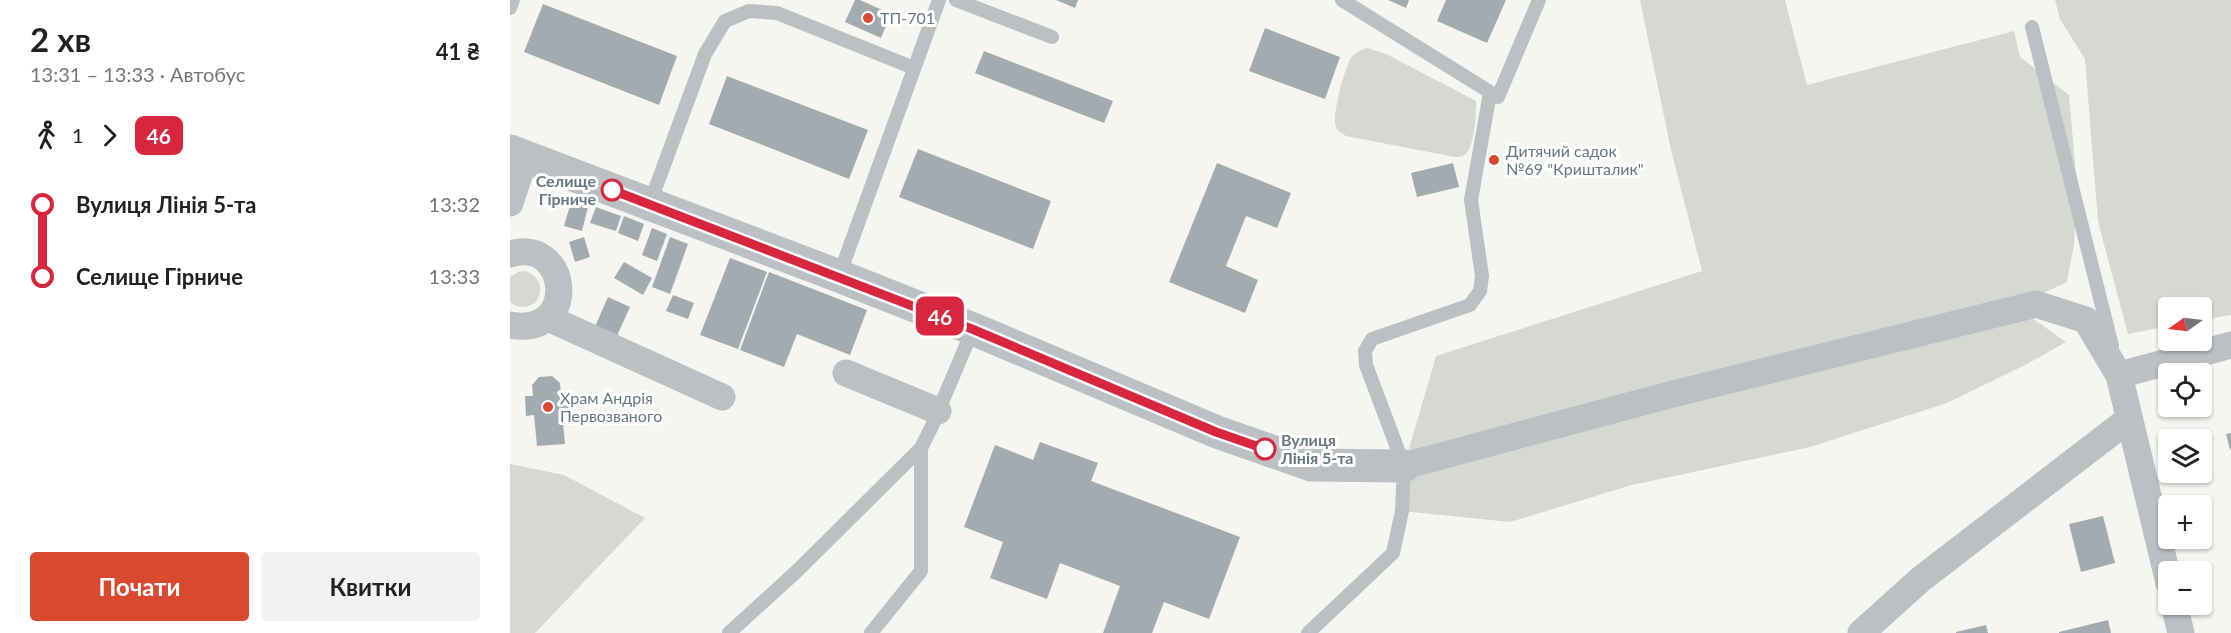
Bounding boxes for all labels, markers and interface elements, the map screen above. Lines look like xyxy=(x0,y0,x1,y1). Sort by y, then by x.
place label: ТП-701 xyxy=(880,8,935,27)
marker: ТП-701 xyxy=(861,11,875,25)
text: 2 хв xyxy=(30,19,91,59)
text: 41 ₴ xyxy=(436,38,480,65)
text: 13:31 – 13:33 · Автобус xyxy=(30,62,245,86)
icon: walk xyxy=(30,119,63,152)
icon: forward xyxy=(93,119,126,152)
text: 1 xyxy=(72,123,84,147)
text: 46 xyxy=(147,123,171,148)
place label: Дитячий садок №69 "Кришталик" xyxy=(1506,141,1644,178)
marker: Дитячий садок №69 "Кришталик" xyxy=(1487,153,1501,167)
place label: Селище Гірниче xyxy=(536,171,596,208)
marker: Селище Гірниче xyxy=(601,179,623,201)
text: Вулиця Лінія 5-та xyxy=(76,191,256,218)
text: 13:32 xyxy=(429,192,480,216)
text: Селище Гірниче xyxy=(76,263,243,290)
text: 13:33 xyxy=(429,264,480,288)
line badge: 46 xyxy=(913,296,967,336)
north arrow xyxy=(2158,297,2212,351)
map controls xyxy=(2158,297,2212,615)
text: 46 xyxy=(928,304,952,329)
button: locate xyxy=(2158,363,2212,417)
place label: Храм Андрія Первозваного xyxy=(560,388,662,425)
marker: Храм Андрія Первозваного xyxy=(541,400,555,414)
button: layers xyxy=(2158,429,2212,483)
place label: Вулиця Лінія 5-та xyxy=(1280,430,1353,467)
marker: Вулиця Лінія 5-та xyxy=(1254,438,1276,460)
button: + xyxy=(2158,495,2212,549)
button: Почати xyxy=(30,552,249,621)
button: Квитки xyxy=(261,552,480,621)
button: − xyxy=(2158,561,2212,615)

